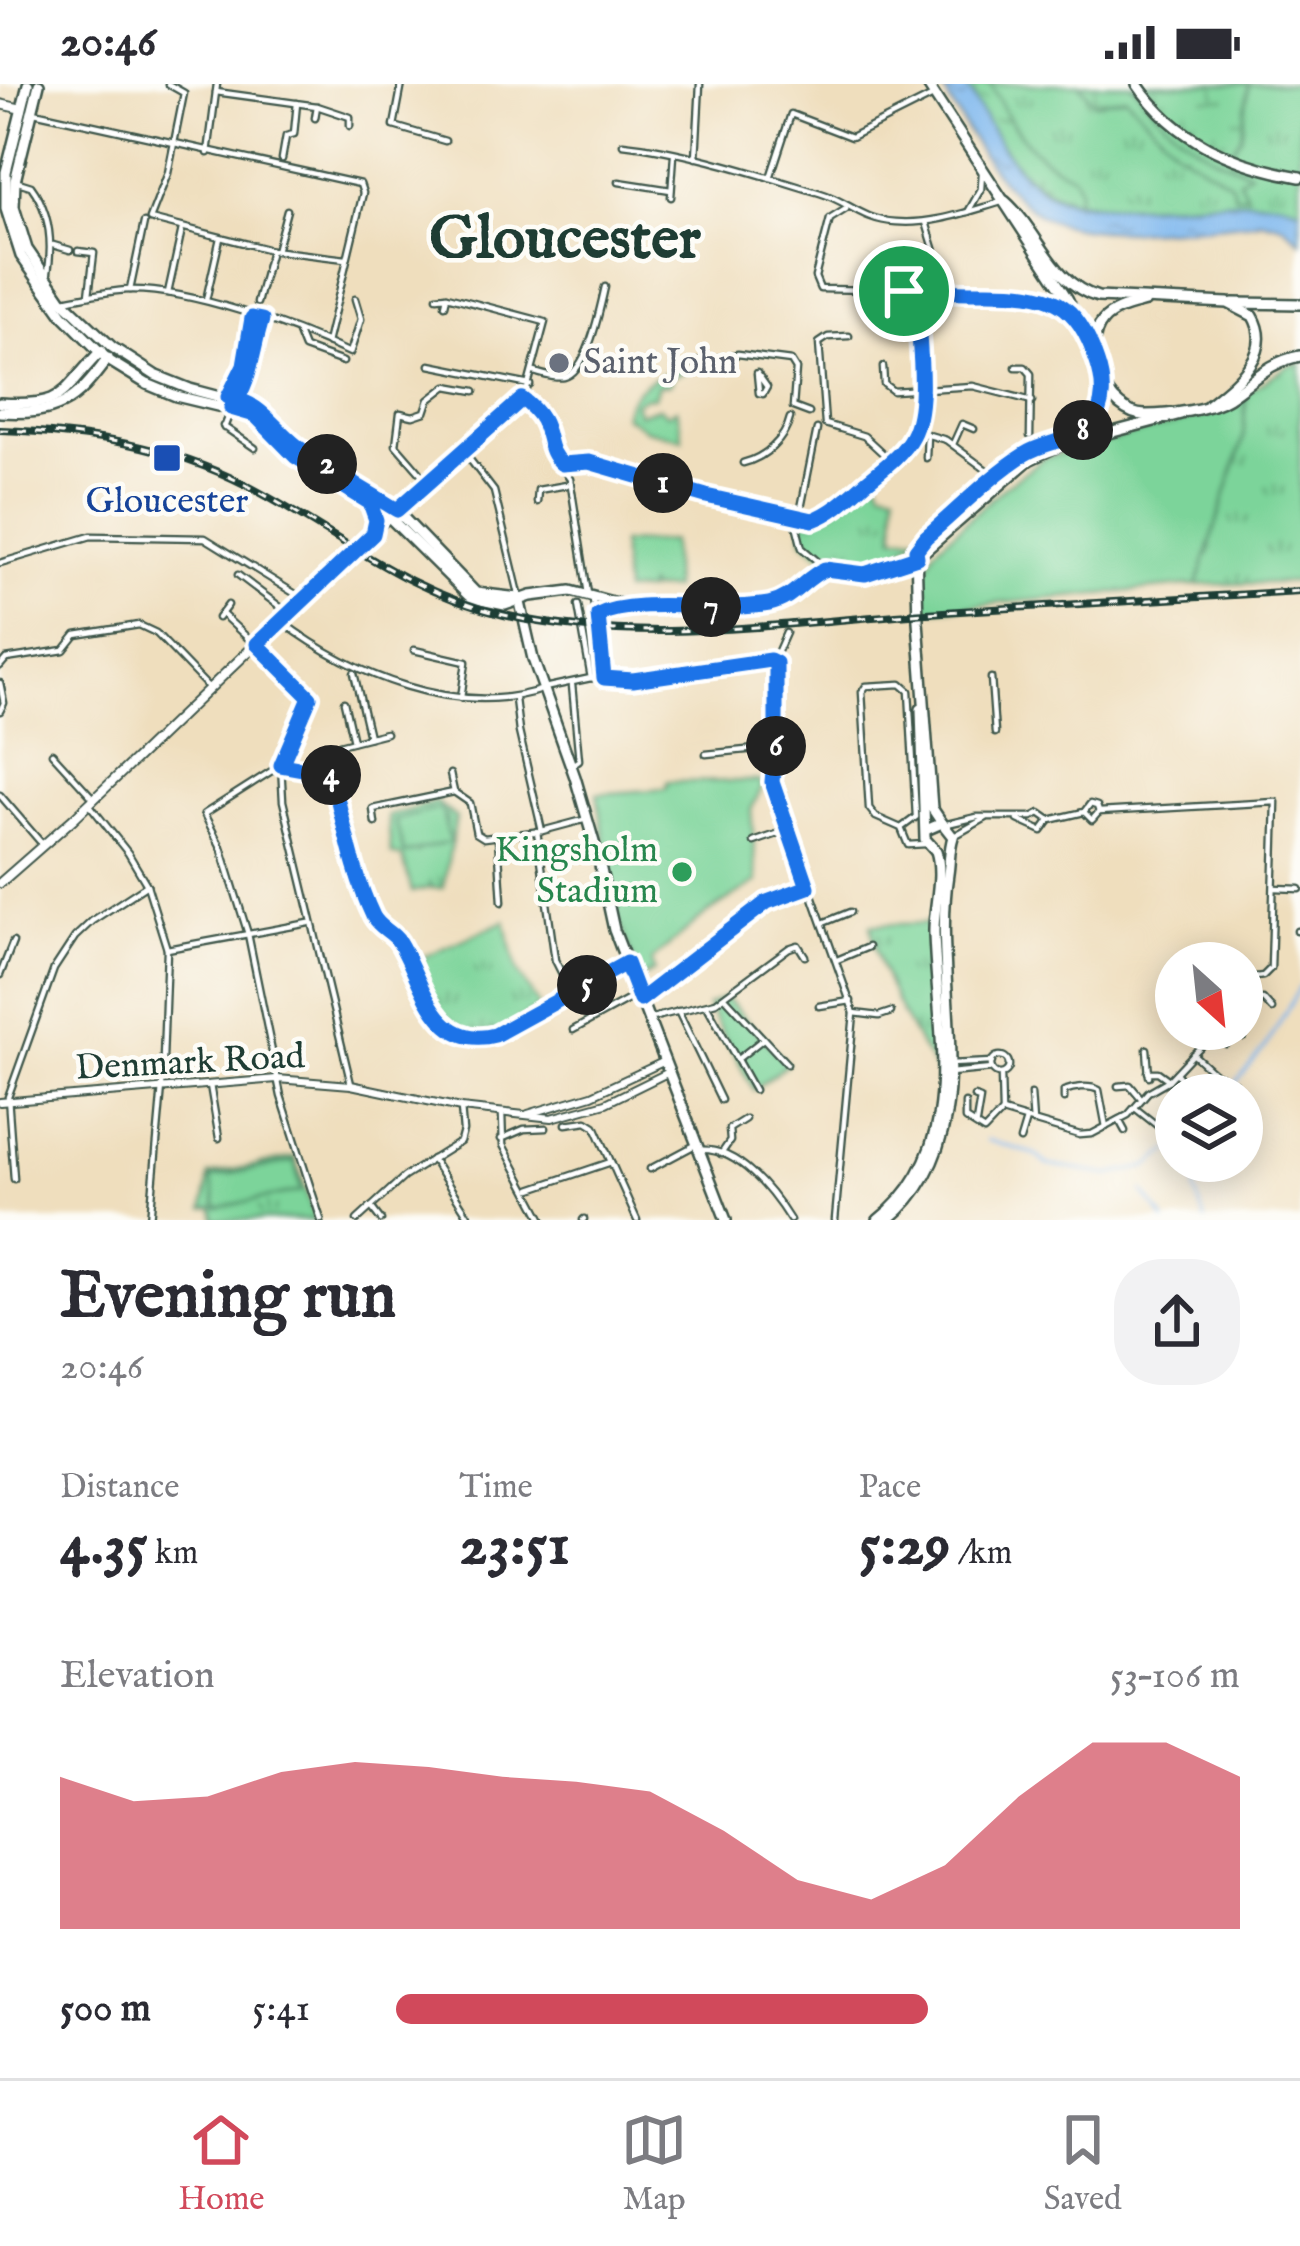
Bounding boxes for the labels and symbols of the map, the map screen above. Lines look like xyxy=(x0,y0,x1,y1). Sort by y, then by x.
district label: Gloucester xyxy=(429,203,702,279)
pin xyxy=(853,240,955,342)
place label: Saint John xyxy=(583,340,737,386)
marker: Saint John xyxy=(546,350,572,376)
pin: 8 xyxy=(1053,400,1113,460)
pin: 2 xyxy=(297,434,357,494)
marker: Gloucester xyxy=(151,442,183,474)
pin: 1 xyxy=(633,453,693,513)
place label: Gloucester xyxy=(86,479,248,525)
pin: 7 xyxy=(681,577,741,637)
pin: 6 xyxy=(746,716,806,776)
pin: 4 xyxy=(301,745,361,805)
place label: Kingsholm Stadium xyxy=(495,828,658,915)
marker: Kingsholm Stadium xyxy=(669,859,695,885)
north arrow xyxy=(1155,942,1263,1050)
pin: 5 xyxy=(557,955,617,1015)
street label: Denmark Road xyxy=(74,1034,307,1092)

